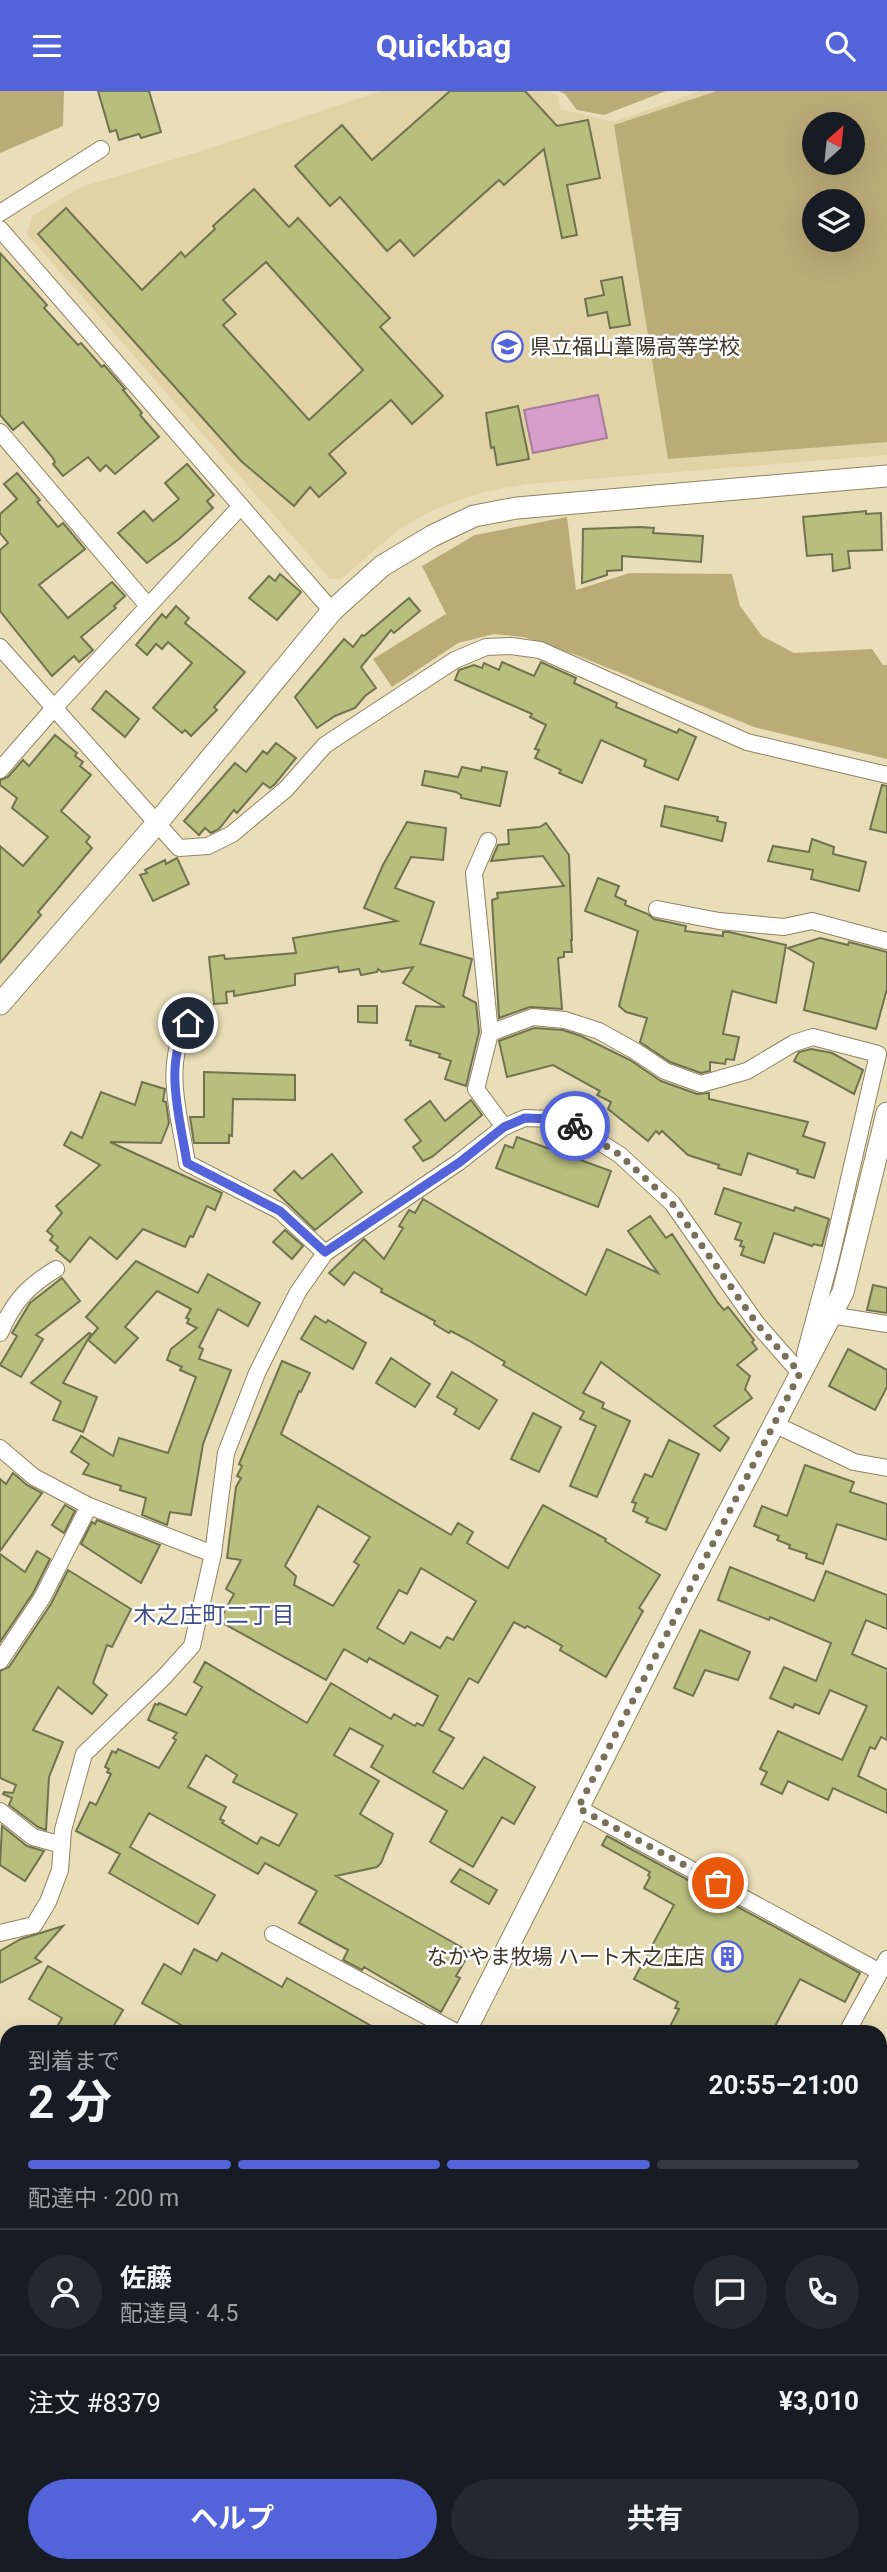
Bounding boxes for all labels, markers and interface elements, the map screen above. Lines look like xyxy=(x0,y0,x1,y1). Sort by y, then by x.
icon: menu xyxy=(28,27,66,65)
text: Quickbag xyxy=(376,27,511,65)
icon: search xyxy=(821,27,859,65)
north arrow xyxy=(802,112,864,175)
map controls xyxy=(802,112,865,252)
button: layers xyxy=(802,189,865,252)
school or university icon: 県立福山葦陽高等学校 xyxy=(490,330,524,364)
place label: 県立福山葦陽高等学校 xyxy=(530,335,740,359)
pin xyxy=(158,993,218,1053)
icon: home xyxy=(169,1004,207,1042)
courier xyxy=(540,1091,610,1161)
icon: bike xyxy=(556,1107,594,1145)
district label: 木之庄町二丁目 xyxy=(134,1602,295,1629)
pin xyxy=(688,1853,748,1913)
icon: bag xyxy=(699,1864,737,1902)
building icon: なかやま牧場 ハート木之庄店 xyxy=(711,1940,745,1974)
place label: なかやま牧場 ハート木之庄店 xyxy=(427,1945,705,1969)
text: 到着まで xyxy=(28,2048,120,2075)
text: 20:55–21:00 xyxy=(709,2070,859,2100)
text: 2 分 xyxy=(28,2075,112,2129)
text: 配達中 · 200 m xyxy=(28,2185,179,2212)
button: person xyxy=(28,2255,102,2329)
button: chat xyxy=(693,2255,767,2329)
button: phone xyxy=(785,2255,859,2329)
text: 佐藤 xyxy=(120,2263,172,2293)
text: 配達員 · 4.5 xyxy=(120,2300,238,2327)
text: ¥3,010 xyxy=(779,2386,859,2416)
text: 注文 #8379 xyxy=(28,2388,161,2418)
button: ヘルプ xyxy=(28,2479,437,2559)
button: 共有 xyxy=(451,2479,859,2559)

